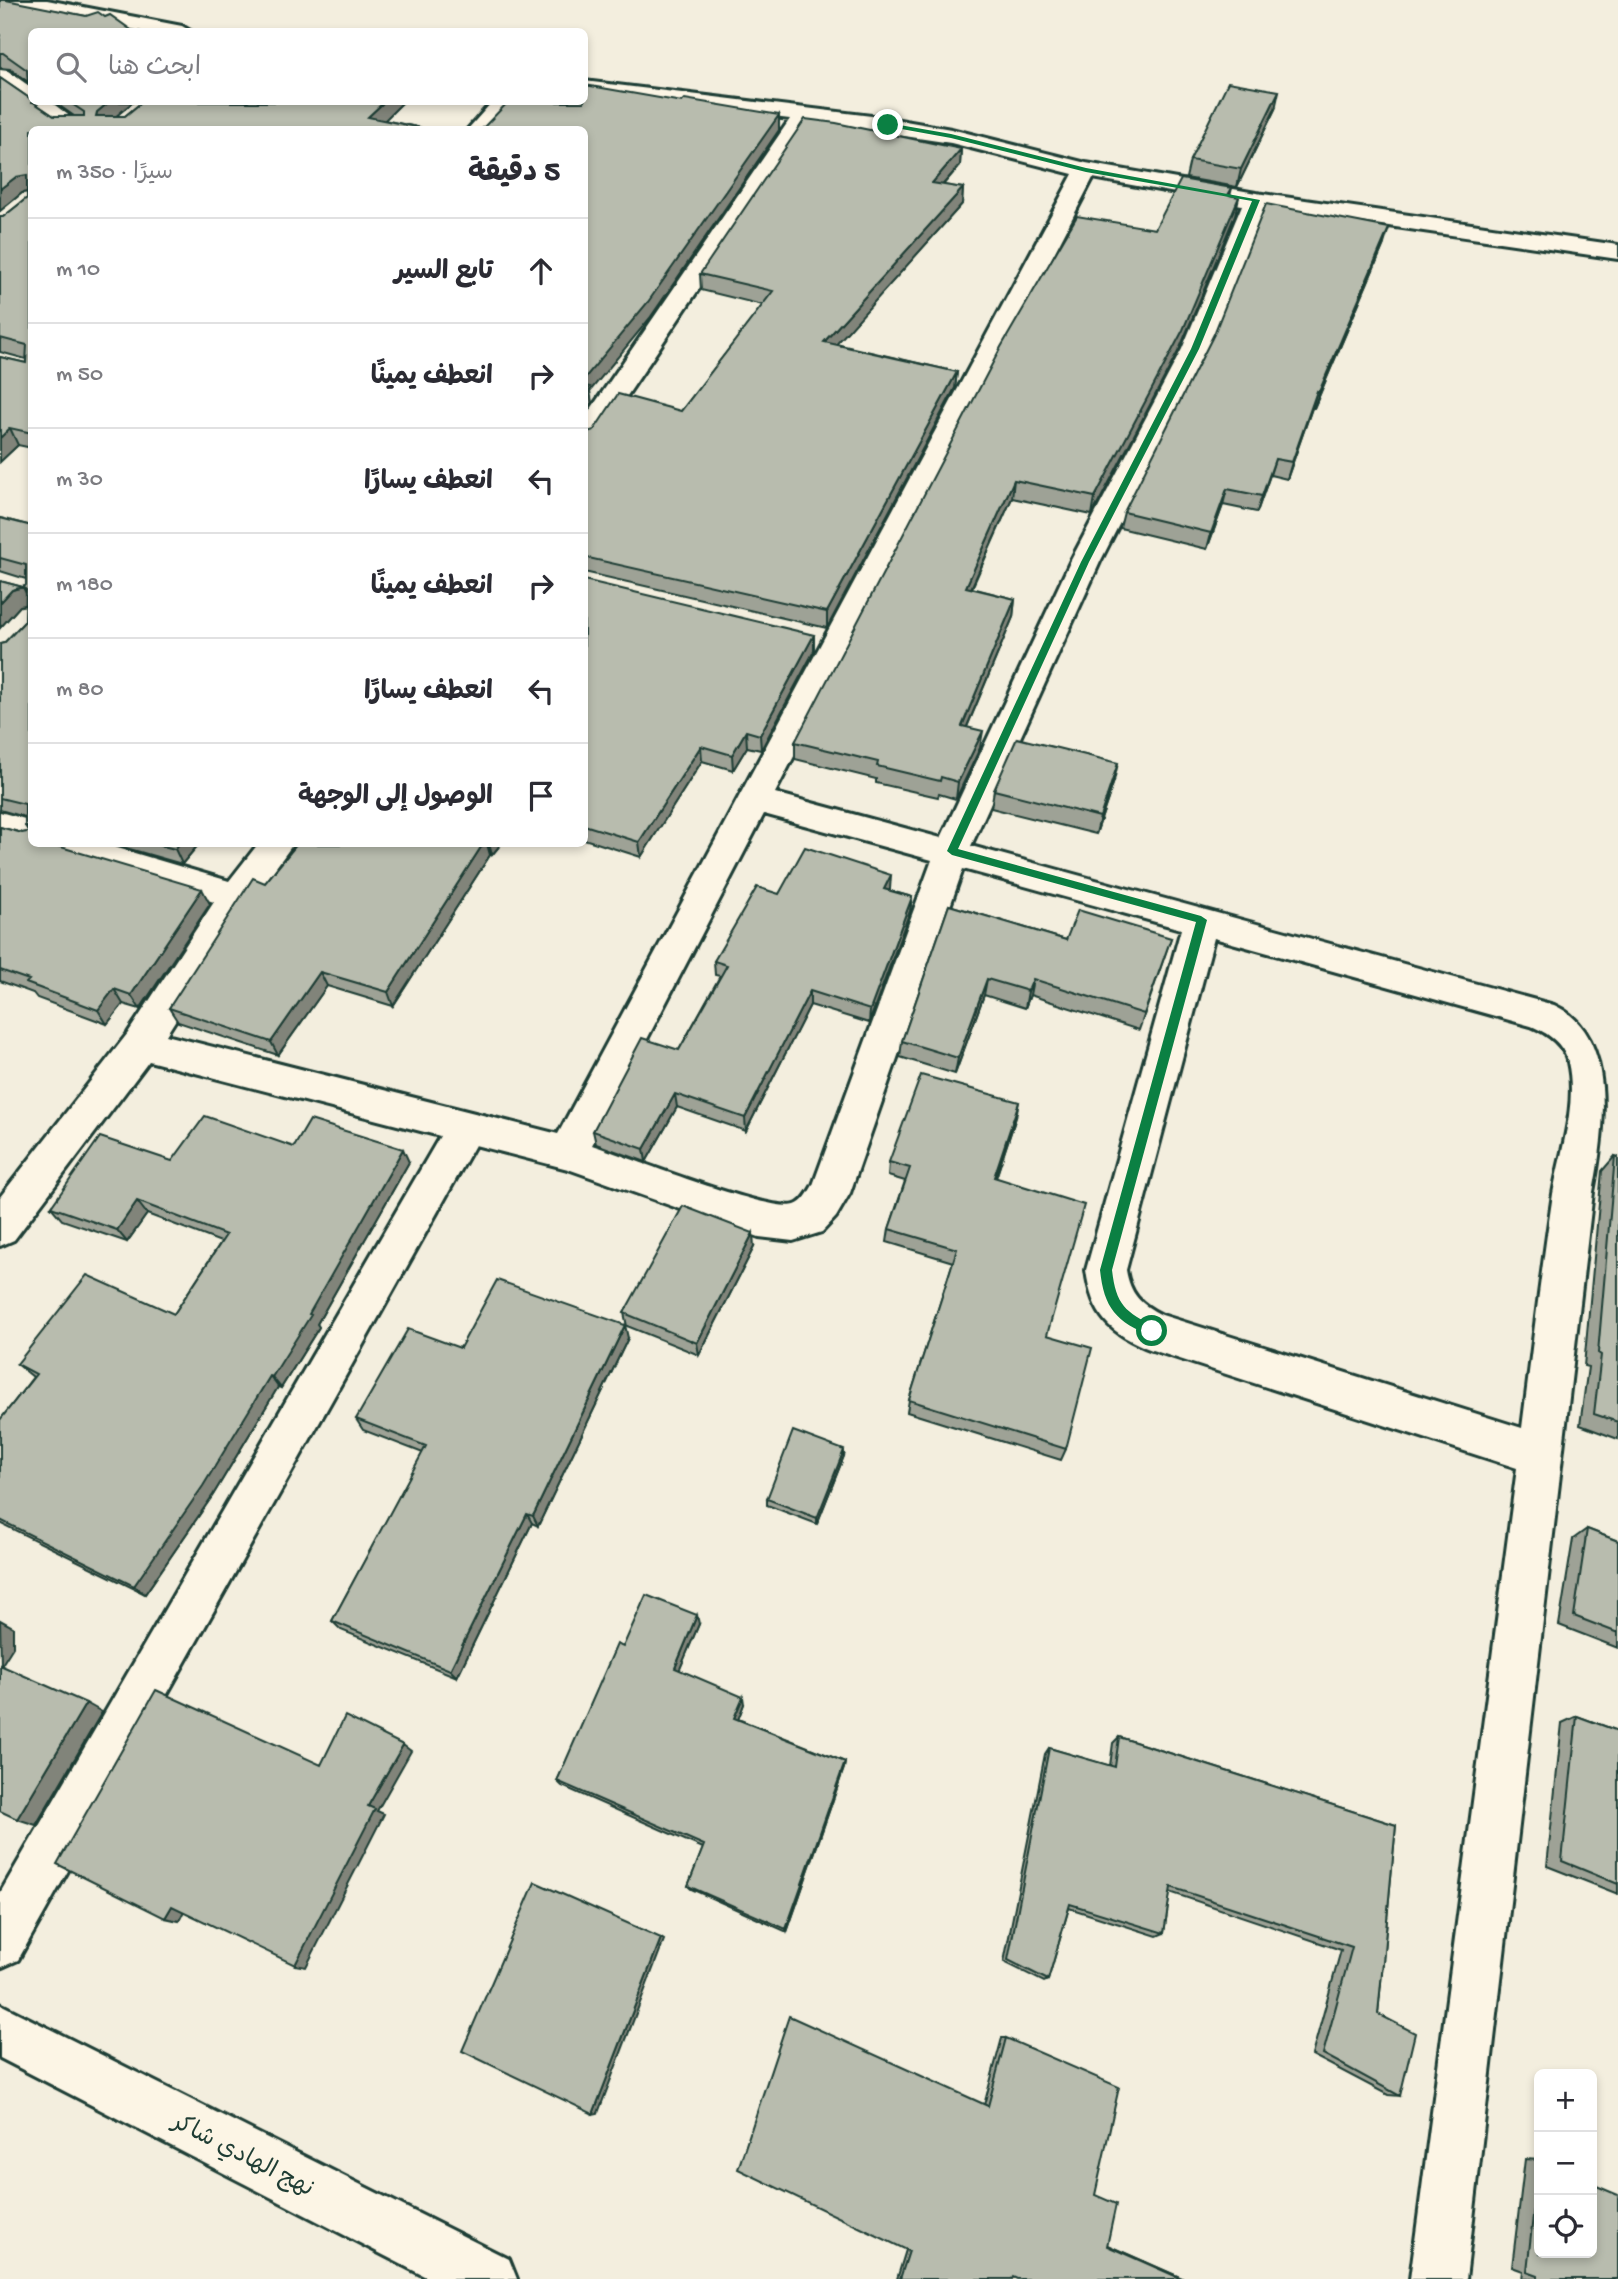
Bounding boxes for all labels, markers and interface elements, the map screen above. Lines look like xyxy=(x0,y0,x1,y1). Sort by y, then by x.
search box xyxy=(28,28,588,105)
icon: search xyxy=(52,48,90,86)
text: ابحث هنا xyxy=(108,54,201,85)
route end xyxy=(872,109,903,140)
text: 5 دقيقة xyxy=(468,157,560,192)
text: سيرًا · 350 m xyxy=(56,160,173,187)
icon: ahead xyxy=(522,252,560,290)
text: 10 m xyxy=(56,257,100,284)
text: تابع السير xyxy=(394,258,493,289)
icon: right xyxy=(522,357,560,395)
text: 50 m xyxy=(56,362,103,389)
text: انعطف يمينًا xyxy=(371,363,493,394)
icon: left xyxy=(522,462,560,500)
text: 30 m xyxy=(56,467,103,494)
text: انعطف يسارًا xyxy=(364,468,493,499)
icon: right xyxy=(522,567,560,605)
text: 180 m xyxy=(56,572,113,599)
text: انعطف يمينًا xyxy=(371,573,493,604)
icon: left xyxy=(522,672,560,710)
text: 80 m xyxy=(56,677,103,704)
text: انعطف يسارًا xyxy=(364,678,493,709)
icon: arrive xyxy=(522,777,560,815)
text: الوصول إلى الوجهة xyxy=(298,783,493,814)
route start xyxy=(1136,1315,1167,1346)
map controls xyxy=(1534,2069,1597,2258)
button: + xyxy=(1534,2069,1597,2132)
street label: نهج الهادي شاكر xyxy=(165,2108,318,2205)
button: − xyxy=(1534,2132,1597,2195)
button: locate xyxy=(1534,2195,1597,2258)

